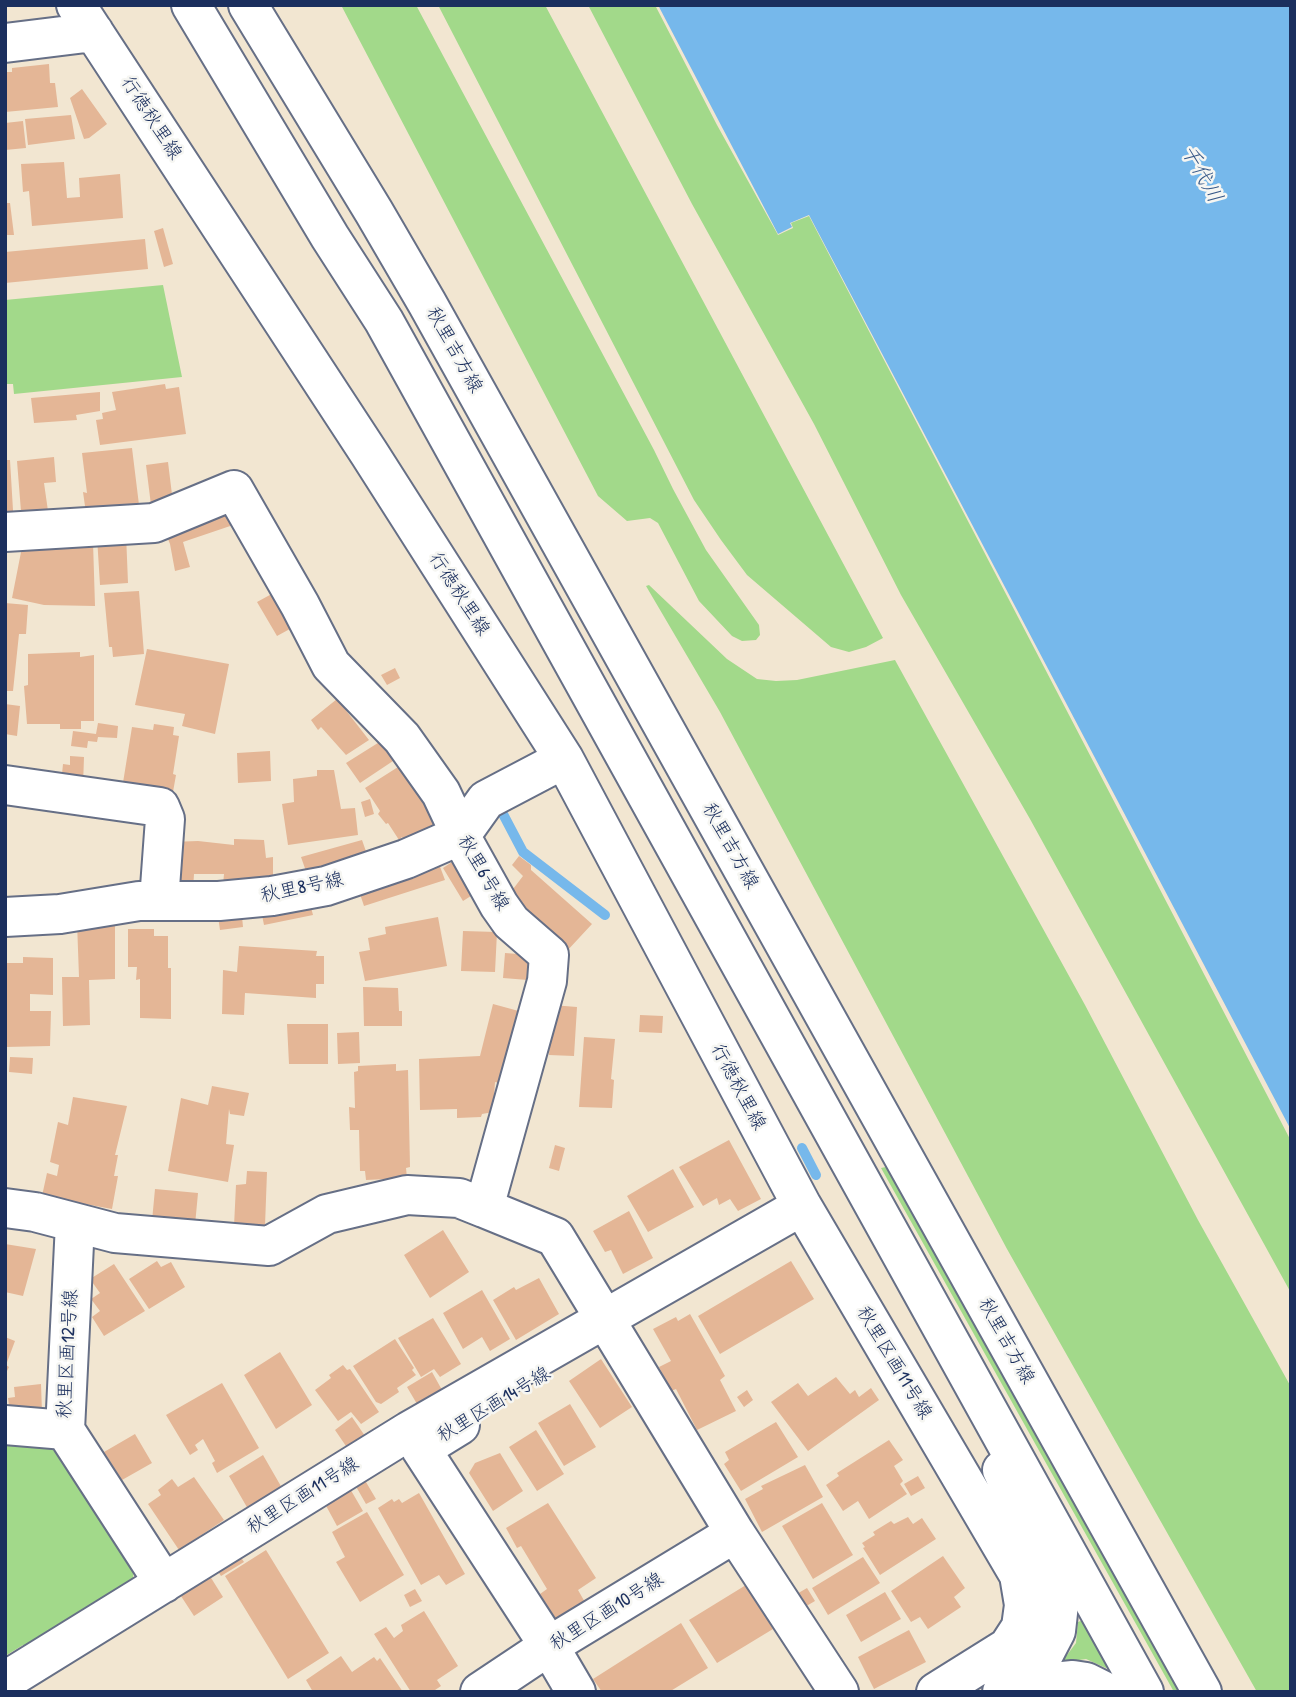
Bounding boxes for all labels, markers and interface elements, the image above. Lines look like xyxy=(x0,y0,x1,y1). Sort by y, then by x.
street label: 行徳秋里線 xyxy=(116,72,186,164)
water label: 千代川 xyxy=(1175,140,1227,208)
street label: 秋里吉方線 xyxy=(421,303,487,397)
street label: 行徳秋里線 xyxy=(424,548,494,640)
street label: 秋里吉方線 xyxy=(697,799,763,893)
street label: 秋里6号線 xyxy=(452,831,514,915)
street label: 秋里8号線 xyxy=(258,868,346,908)
street label: 行徳秋里線 xyxy=(706,1040,770,1134)
street label: 秋里区画12号線 xyxy=(53,1289,83,1419)
street label: 秋里吉方線 xyxy=(973,1294,1039,1388)
street label: 秋里区画11号線 xyxy=(851,1302,937,1424)
street label: 秋里区画14号線 xyxy=(433,1362,555,1448)
street label: 秋里区画11号線 xyxy=(243,1452,363,1540)
street label: 秋里区画10号線 xyxy=(546,1568,668,1656)

